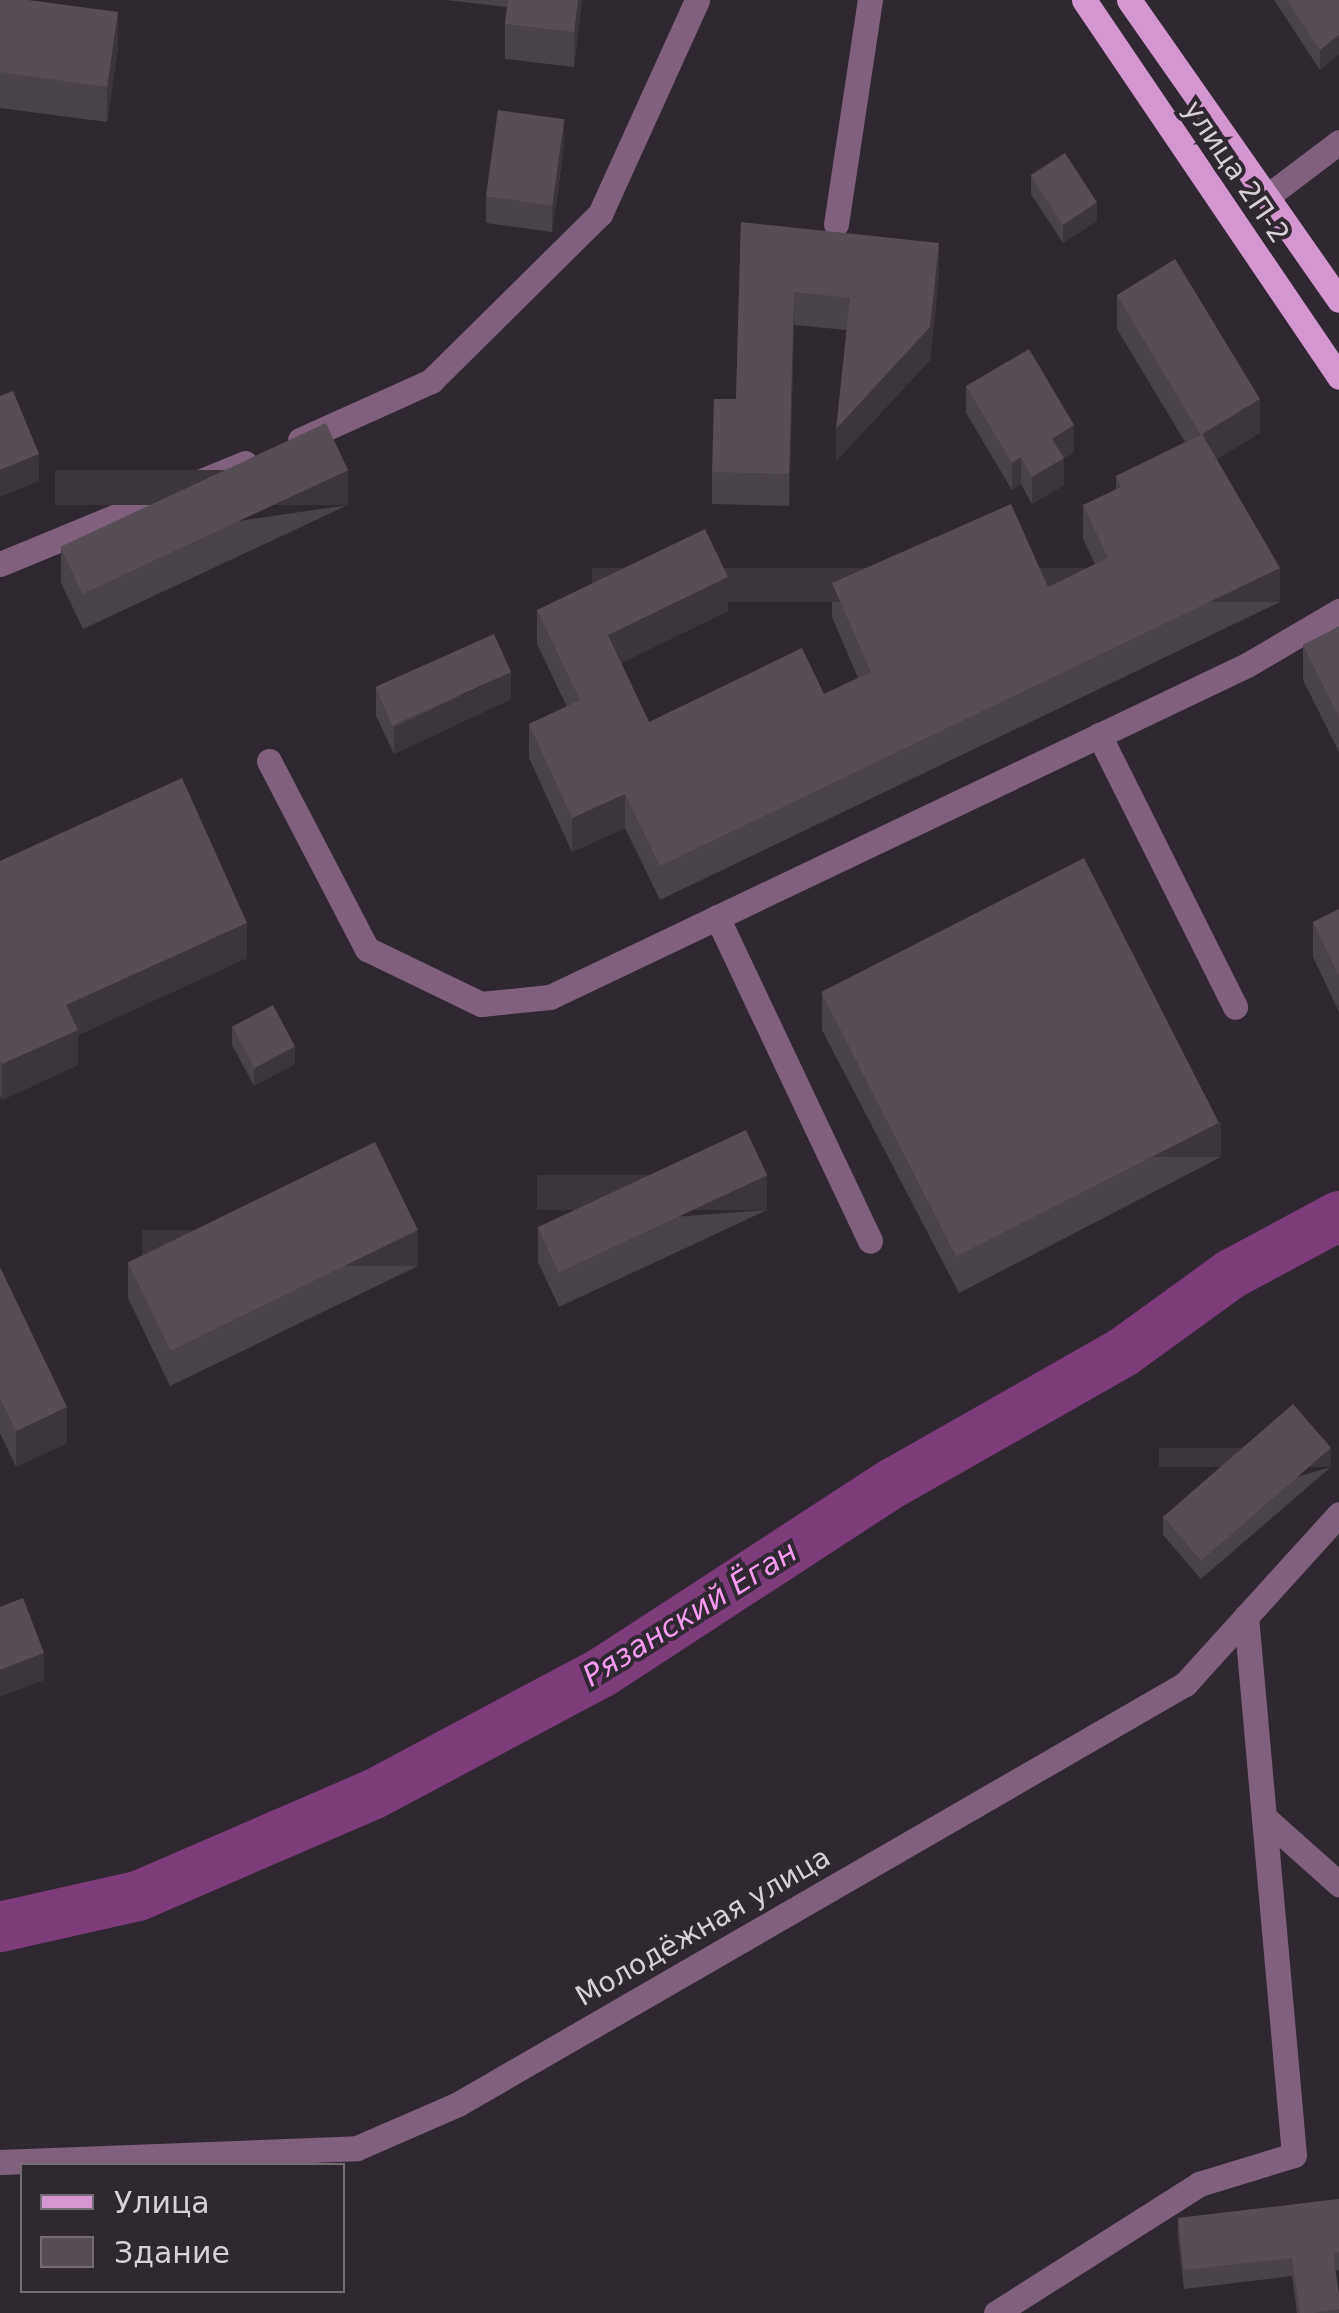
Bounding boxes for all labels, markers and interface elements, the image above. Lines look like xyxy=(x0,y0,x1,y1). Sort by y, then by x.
street label: улица 2П-2 xyxy=(1176,94,1296,250)
water label: Рязанский Ёган xyxy=(576,1534,804,1694)
street label: Молодёжная улица xyxy=(570,1840,836,2014)
legend xyxy=(20,2163,345,2293)
text: Улица xyxy=(114,2185,210,2220)
text: Здание xyxy=(114,2235,230,2270)

